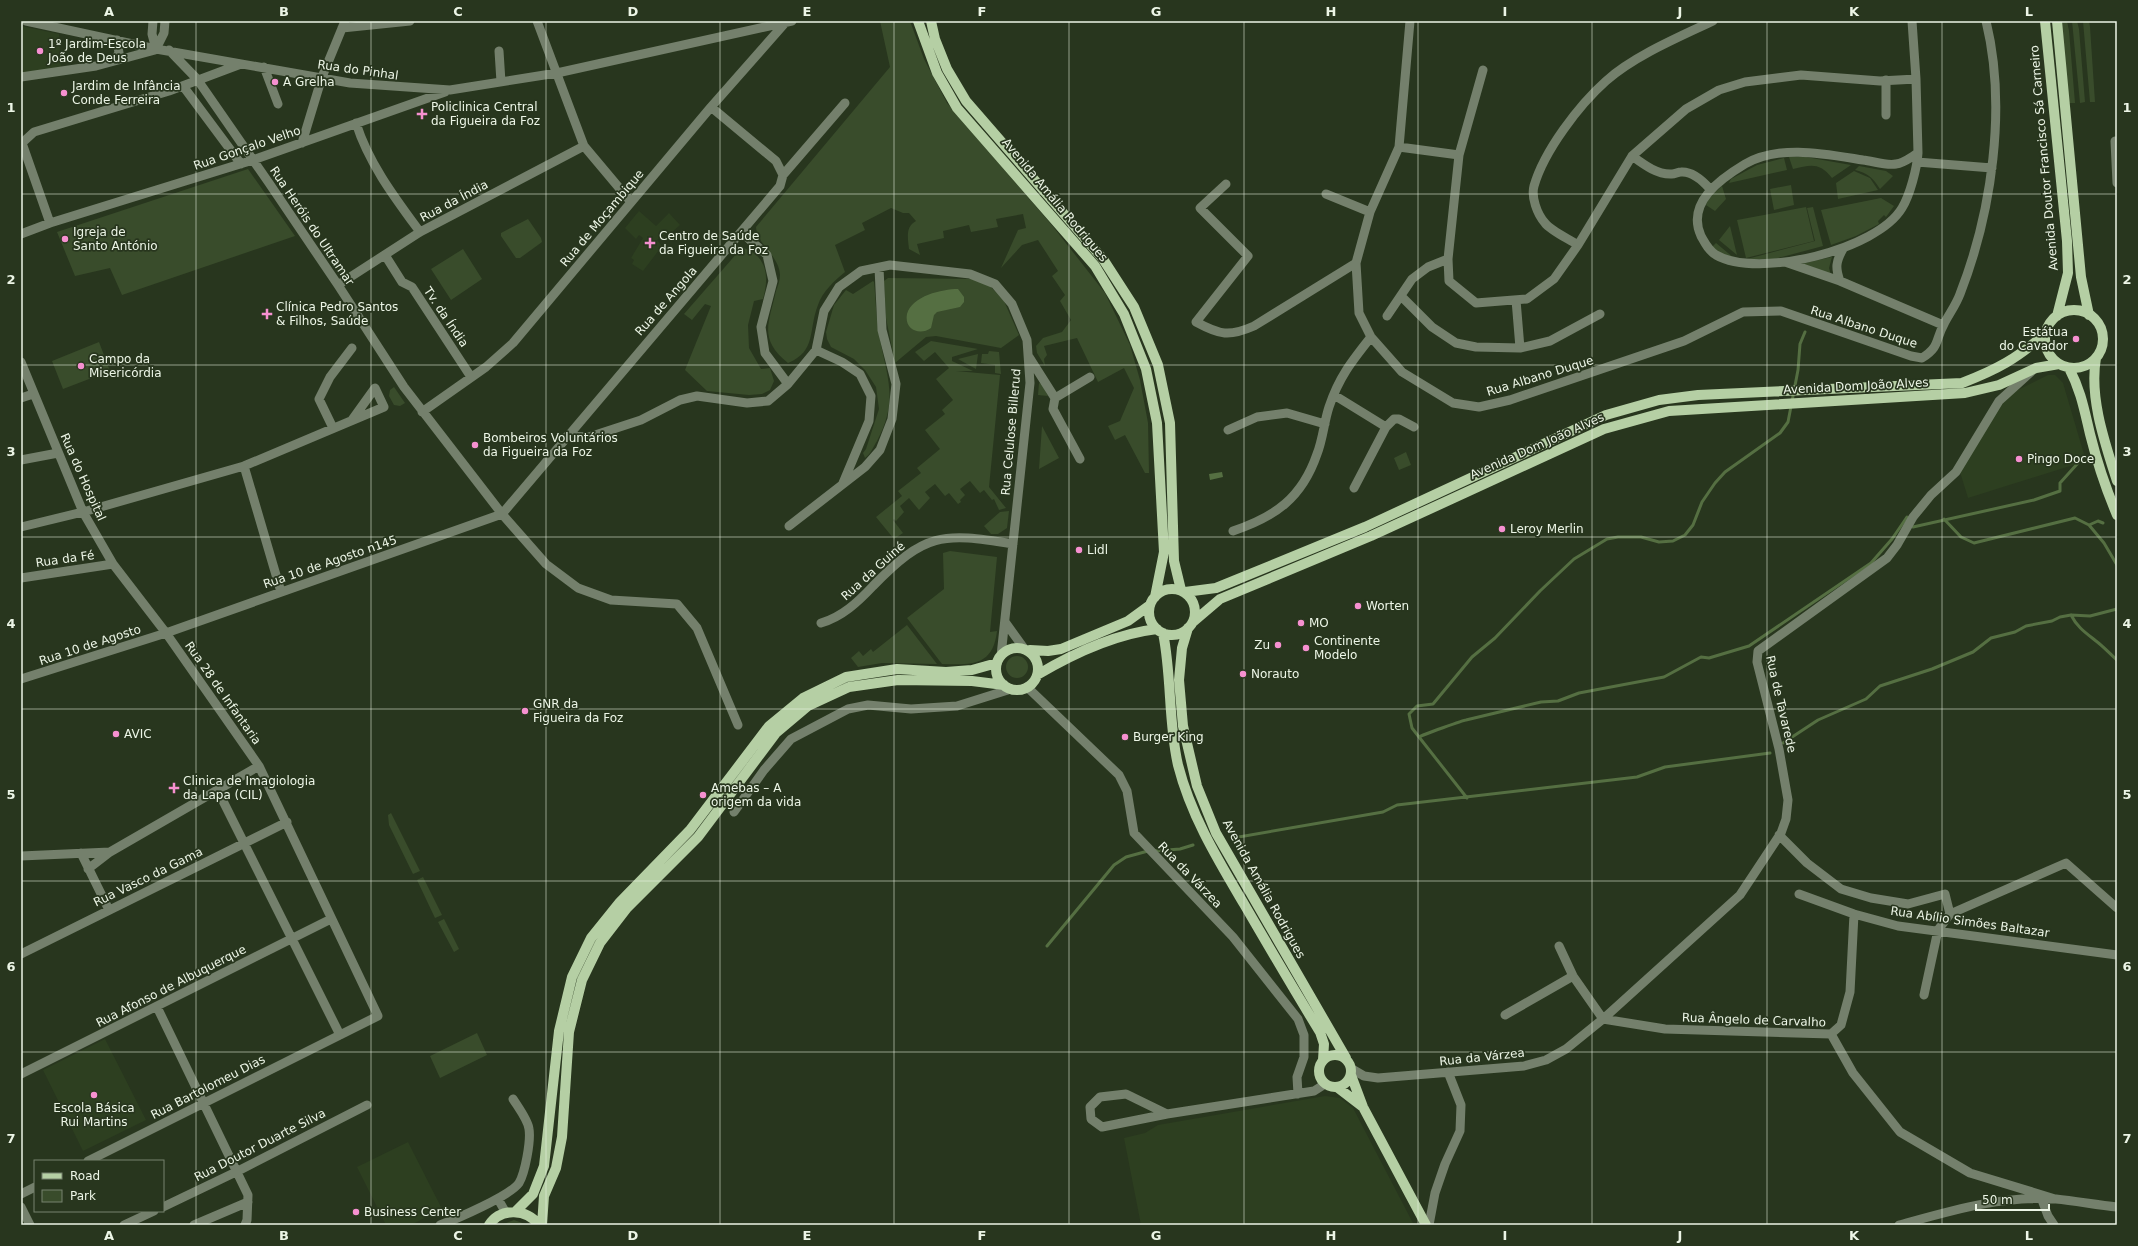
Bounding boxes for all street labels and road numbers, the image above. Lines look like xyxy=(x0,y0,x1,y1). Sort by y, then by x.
street label: Avenida Doutor Francisco Sá Carneiro xyxy=(2027,45,2061,271)
street label: Rua do Pinhal xyxy=(317,57,399,83)
street label: Rua Gonçalo Velho xyxy=(192,123,302,173)
street label: Avenida Amália Rodrigues xyxy=(999,135,1111,265)
street label: Rua Heróis do Ultramar xyxy=(267,164,357,288)
street label: Rua de Moçambique xyxy=(557,167,647,269)
street label: Rua da Índia xyxy=(417,176,490,225)
street label: Rua de Angola xyxy=(632,264,700,338)
street label: Tv. da Índia xyxy=(420,283,472,350)
street label: Rua Albano Duque xyxy=(1809,303,1919,351)
street label: Rua Albano Duque xyxy=(1485,353,1595,399)
street label: Rua Celulose Billerud xyxy=(998,368,1024,496)
street label: Avenida Dom João Alves xyxy=(1783,375,1929,397)
street label: Avenida Dom João Alves xyxy=(1468,410,1606,482)
street label: Rua do Hospital xyxy=(57,431,109,523)
street label: Rua 10 de Agosto n145 xyxy=(261,533,399,591)
street label: Rua da Guiné xyxy=(838,539,908,603)
street label: Rua da Fé xyxy=(35,548,95,570)
street label: Rua 10 de Agosto xyxy=(37,622,143,668)
street label: Rua 28 de Infantaria xyxy=(182,639,264,747)
street label: Rua de Tavarede xyxy=(1763,654,1799,754)
street label: Avenida Amália Rodrigues xyxy=(1220,817,1308,961)
street label: Rua da Várzea xyxy=(1155,839,1225,911)
street label: Rua Vasco da Gama xyxy=(91,844,205,910)
street label: Rua Abílio Simões Baltazar xyxy=(1890,904,2051,940)
street label: Rua Afonso de Albuquerque xyxy=(94,942,248,1030)
street label: Rua Ângelo de Carvalho xyxy=(1682,1009,1826,1030)
street label: Rua da Várzea xyxy=(1439,1046,1525,1068)
street label: Rua Bartolomeu Dias xyxy=(148,1052,268,1122)
street label: Rua Doutor Duarte Silva xyxy=(192,1106,328,1184)

